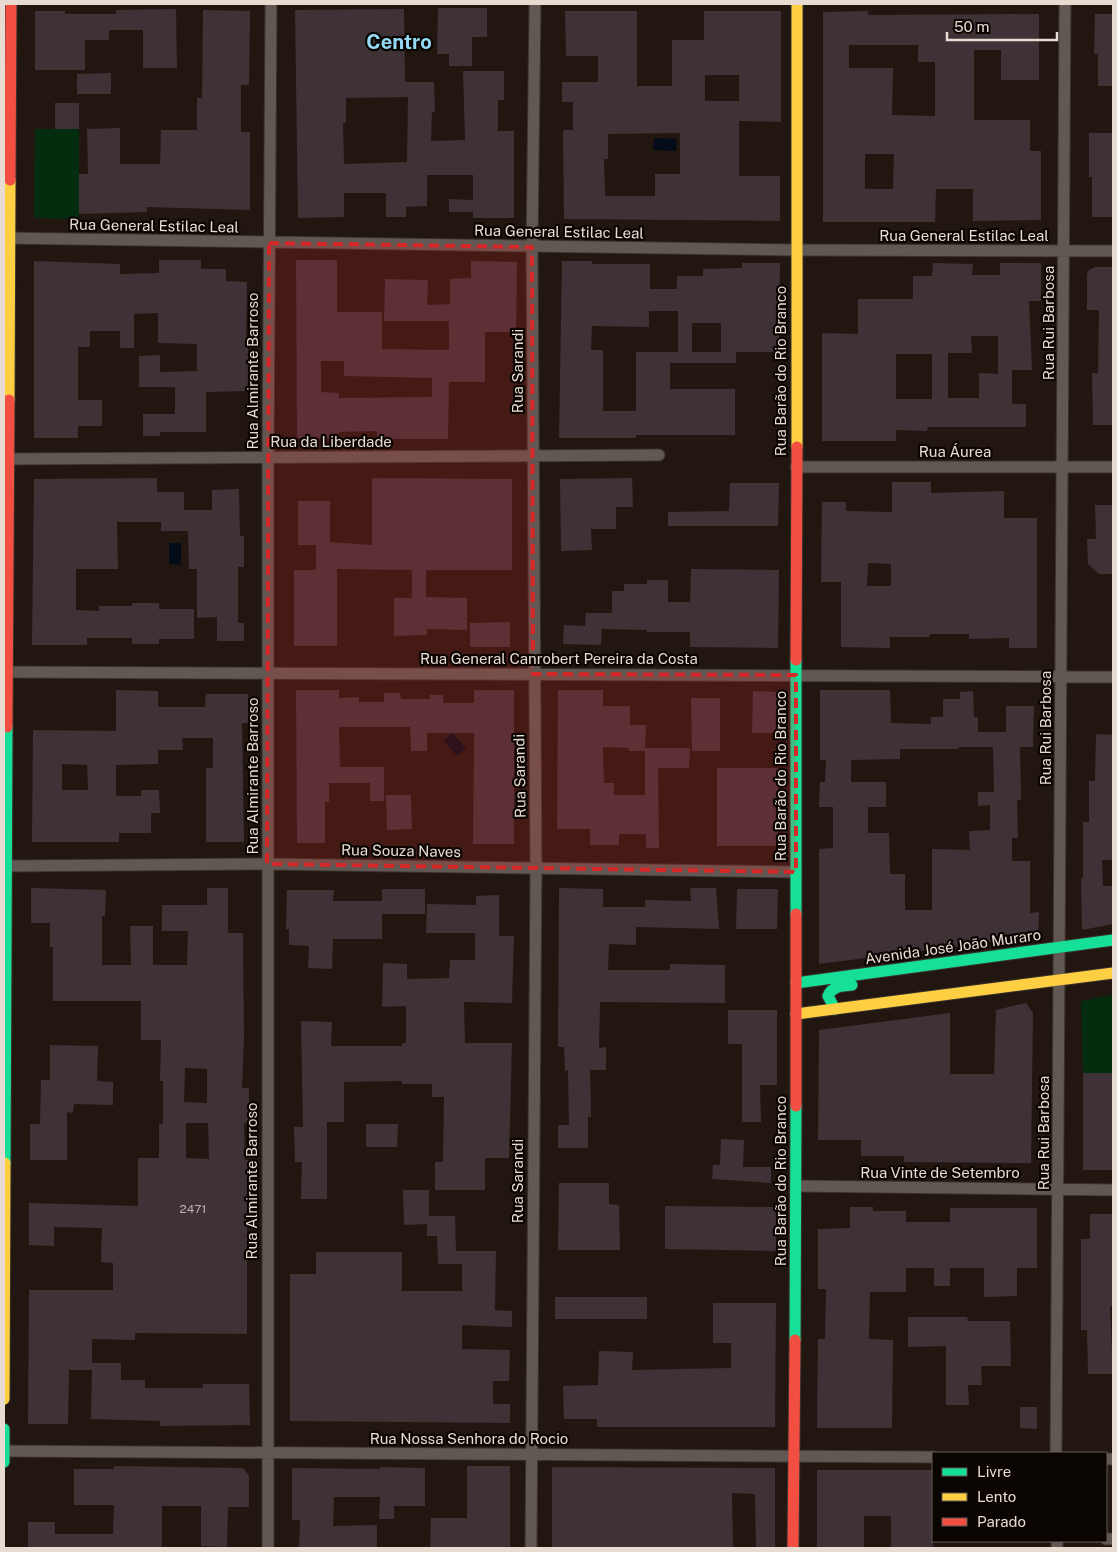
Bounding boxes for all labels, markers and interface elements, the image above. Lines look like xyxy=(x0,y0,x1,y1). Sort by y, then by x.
scale bar xyxy=(947,10,1057,42)
text: 50 m xyxy=(954,18,989,35)
district label: Centro xyxy=(366,30,432,54)
street label: Rua General Estilac Leal xyxy=(69,216,239,235)
street label: Rua General Estilac Leal xyxy=(474,222,644,241)
street label: Rua General Estilac Leal xyxy=(879,227,1049,244)
street label: Rua Rui Barbosa xyxy=(1040,266,1057,380)
street label: Rua Barão do Rio Branco xyxy=(772,286,789,456)
street label: Rua Almirante Barroso xyxy=(244,293,261,449)
street label: Rua Sarandi xyxy=(509,329,526,413)
street label: Rua da Liberdade xyxy=(270,433,392,450)
street label: Rua Áurea xyxy=(919,443,991,460)
street label: Rua General Canrobert Pereira da Costa xyxy=(420,650,698,667)
street label: Rua Rui Barbosa xyxy=(1037,671,1054,785)
street label: Rua Barão do Rio Branco xyxy=(772,691,789,861)
street label: Rua Almirante Barroso xyxy=(244,698,261,854)
street label: Rua Sarandi xyxy=(510,734,529,818)
street label: Rua Souza Naves xyxy=(341,841,461,860)
street label: Avenida José João Muraro xyxy=(864,926,1042,967)
street label: Rua Rui Barbosa xyxy=(1035,1076,1052,1190)
street label: Rua Barão do Rio Branco xyxy=(772,1096,789,1266)
street label: Rua Almirante Barroso xyxy=(243,1103,260,1259)
street label: Rua Sarandi xyxy=(509,1139,526,1223)
street label: Rua Vinte de Setembro xyxy=(860,1164,1020,1181)
house number: 2471 xyxy=(179,1202,207,1216)
street label: Rua Nossa Senhora do Rocio xyxy=(370,1430,568,1447)
legend xyxy=(932,1452,1107,1542)
text: Livre xyxy=(977,1463,1011,1480)
text: Lento xyxy=(977,1488,1016,1505)
text: Parado xyxy=(977,1513,1026,1530)

